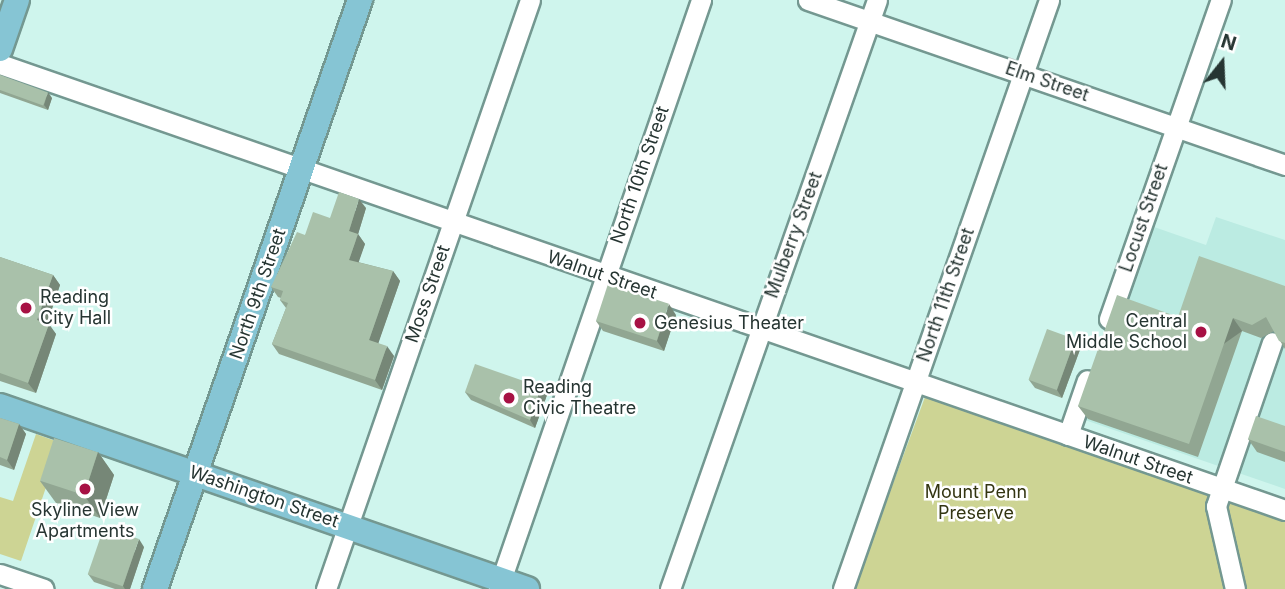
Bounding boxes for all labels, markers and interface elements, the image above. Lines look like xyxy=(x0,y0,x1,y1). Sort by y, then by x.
north arrow xyxy=(1187,28,1257,98)
text: N xyxy=(1218,29,1239,56)
street label: Elm Street xyxy=(1002,58,1092,106)
street label: North 10th Street xyxy=(606,103,674,247)
street label: Locust Street xyxy=(1115,161,1173,275)
street label: Mulberry Street xyxy=(761,169,827,301)
street label: North 11th Street xyxy=(913,225,979,365)
street label: North 9th Street xyxy=(226,226,290,362)
street label: Moss Street xyxy=(401,242,455,346)
street label: Walnut Street xyxy=(544,246,660,304)
place label: Reading City Hall xyxy=(40,287,111,330)
marker: Reading City Hall xyxy=(18,300,34,316)
place label: Central Middle School xyxy=(1066,311,1187,354)
place label: Genesius Theater xyxy=(654,312,804,334)
marker: Genesius Theater xyxy=(632,315,648,331)
marker: Central Middle School xyxy=(1193,324,1209,340)
place label: Reading Civic Theatre xyxy=(523,377,636,420)
marker: Reading Civic Theatre xyxy=(501,390,517,406)
street label: Walnut Street xyxy=(1080,431,1196,489)
street label: Washington Street xyxy=(187,461,341,533)
marker: Skyline View Apartments xyxy=(77,481,93,497)
park label: Mount Penn Preserve xyxy=(925,482,1027,524)
place label: Skyline View Apartments xyxy=(31,500,139,542)

